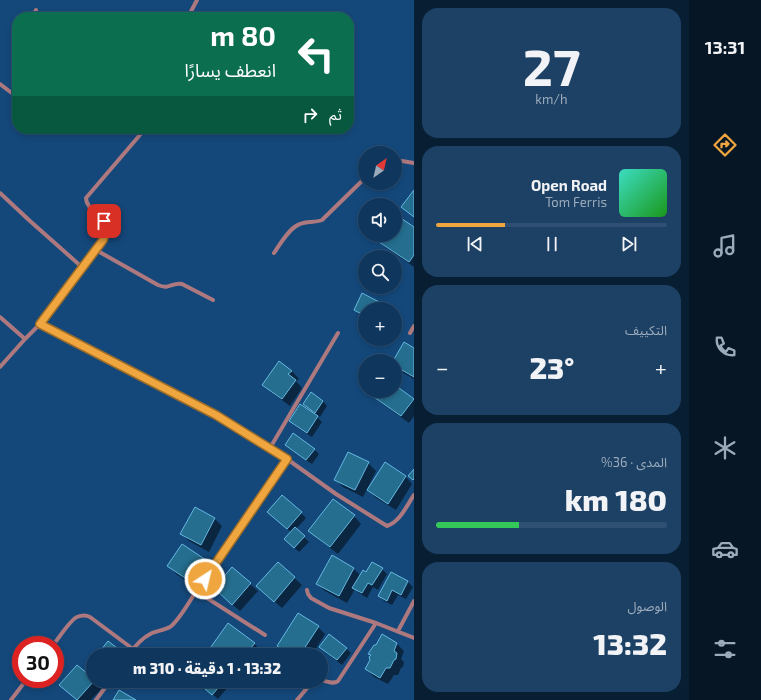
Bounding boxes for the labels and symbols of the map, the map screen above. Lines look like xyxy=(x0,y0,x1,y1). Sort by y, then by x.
north arrow xyxy=(358,146,402,190)
pin xyxy=(87,204,121,238)
position arrow xyxy=(184,558,226,600)
speed limit sign: 30 xyxy=(12,636,64,688)

